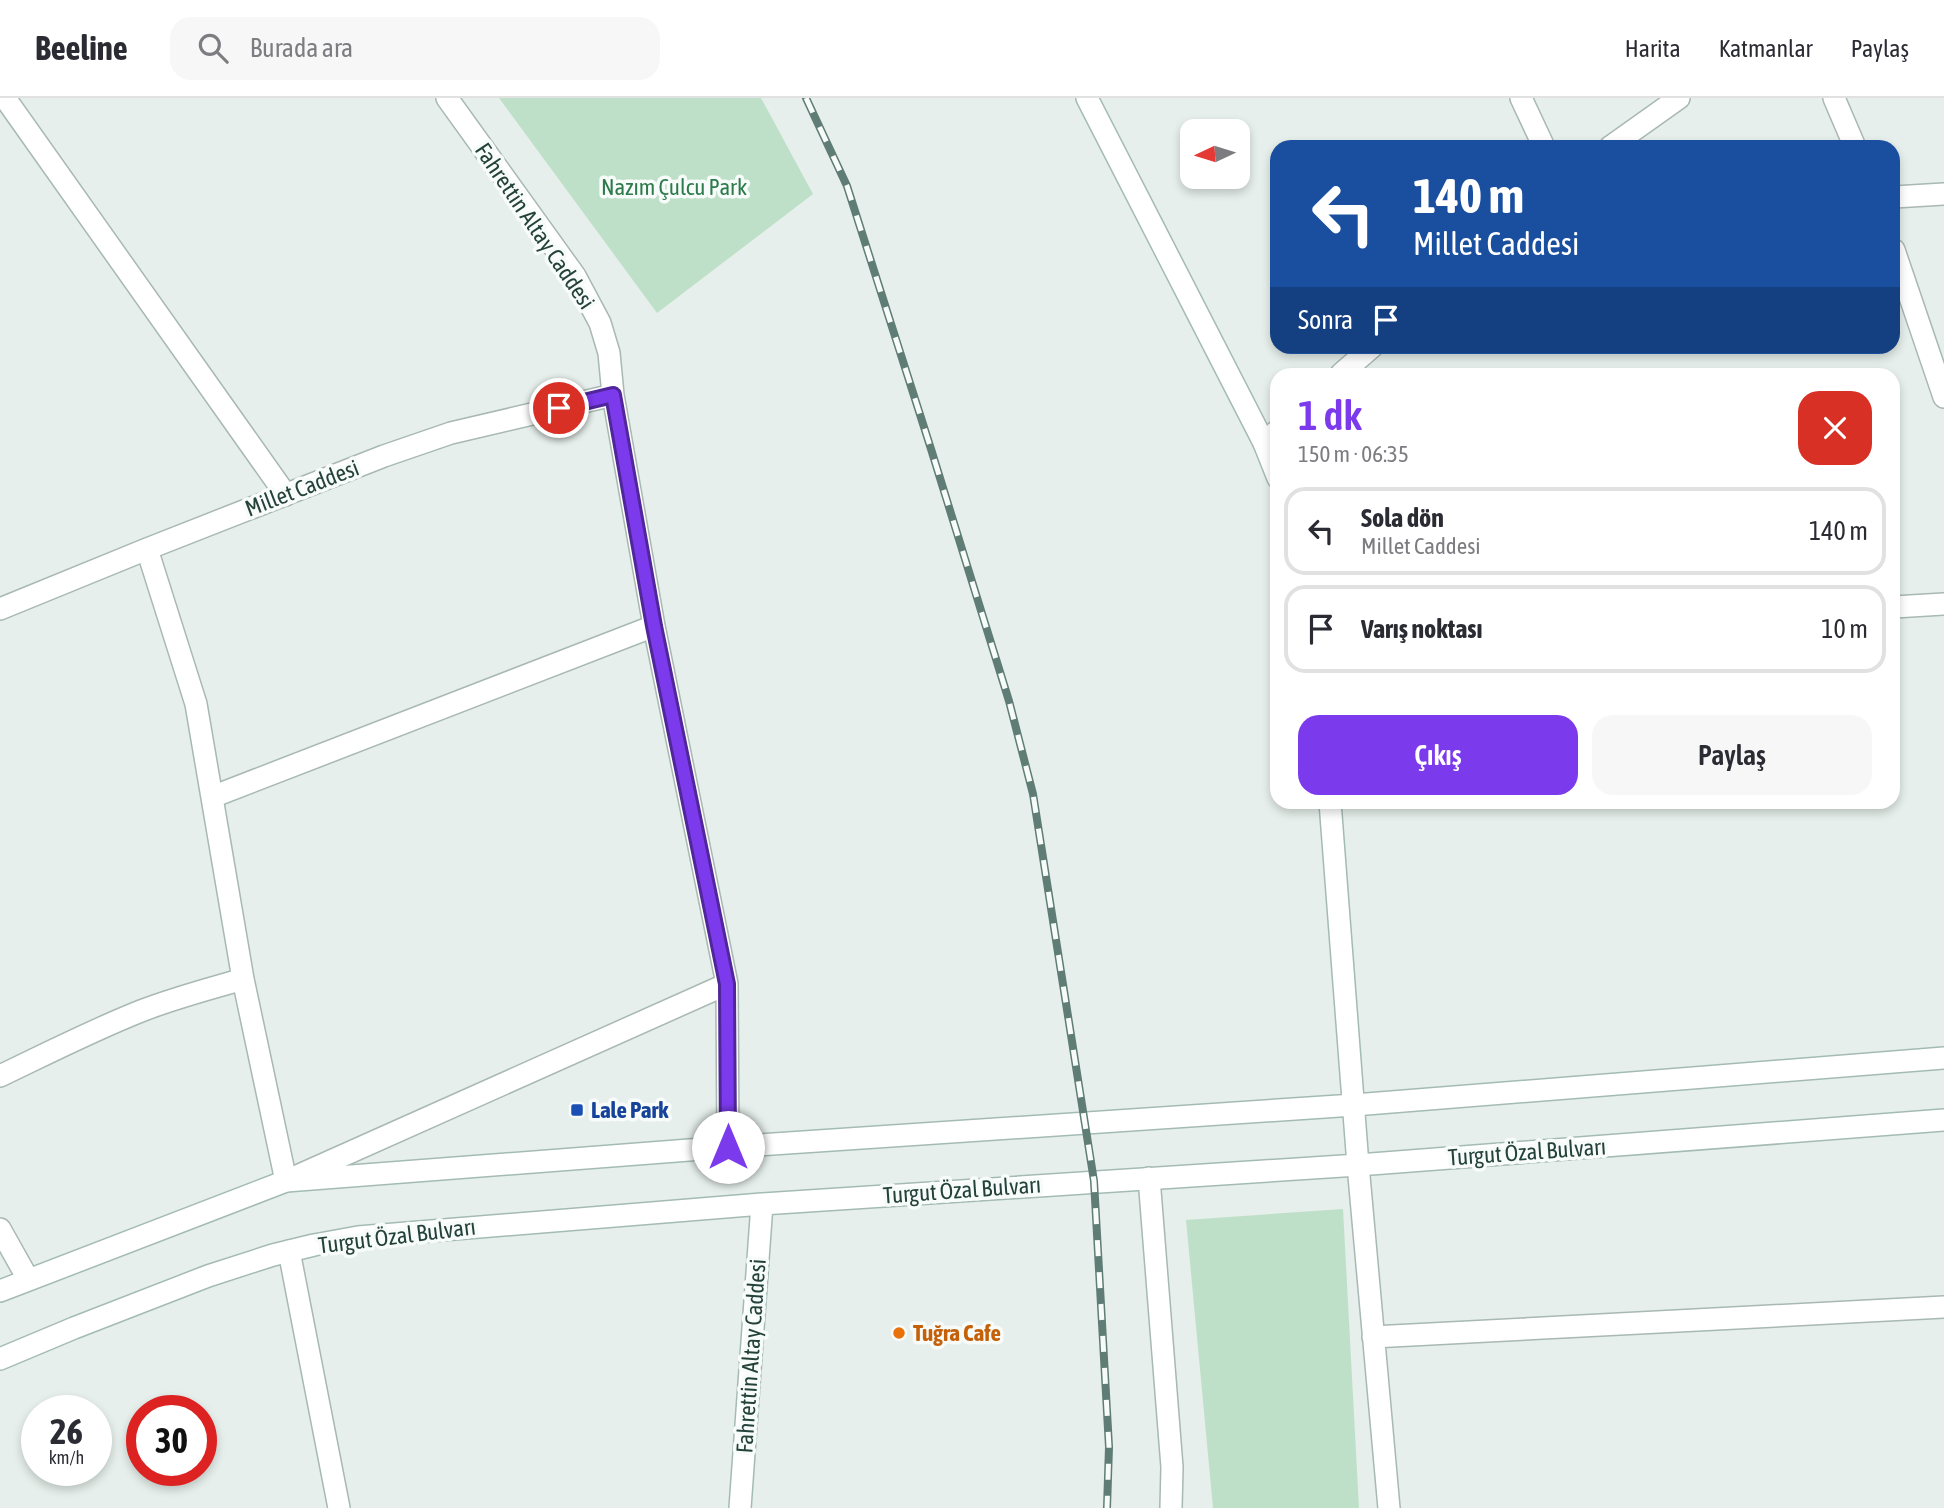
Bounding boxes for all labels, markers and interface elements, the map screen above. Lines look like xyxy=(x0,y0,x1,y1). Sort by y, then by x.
search box xyxy=(170,17,660,80)
text: Beeline xyxy=(35,29,128,67)
icon: search xyxy=(194,29,232,67)
text: Burada ara xyxy=(250,33,353,63)
text: Harita xyxy=(1625,35,1681,62)
text: Katmanlar xyxy=(1719,35,1813,62)
text: Paylaş xyxy=(1851,35,1909,62)
north arrow xyxy=(1180,119,1250,189)
map controls xyxy=(1180,119,1250,189)
street label: Fahrettin Altay Caddesi xyxy=(470,138,600,314)
text: 140 m xyxy=(1413,167,1524,223)
icon: left xyxy=(1298,168,1389,259)
park label: Nazım Çulcu Park xyxy=(601,174,747,200)
text: Millet Caddesi xyxy=(1413,225,1579,262)
icon: arrive xyxy=(1367,301,1405,339)
text: Sonra xyxy=(1298,305,1353,335)
pin xyxy=(529,378,589,438)
icon: arrive xyxy=(540,389,578,427)
text: 1 dk xyxy=(1298,391,1362,439)
button: close xyxy=(1798,391,1872,465)
text: 150 m · 06:35 xyxy=(1298,441,1409,467)
street label: Millet Caddesi xyxy=(242,454,362,522)
text: Sola dön xyxy=(1361,503,1444,533)
icon: left xyxy=(1302,512,1340,550)
text: 140 m xyxy=(1809,516,1868,546)
text: Millet Caddesi xyxy=(1361,533,1481,559)
icon: arrive xyxy=(1302,610,1340,648)
text: Varış noktası xyxy=(1361,614,1482,644)
text: 10 m xyxy=(1821,614,1868,644)
button: Çıkış xyxy=(1298,715,1578,795)
button: Paylaş xyxy=(1592,715,1872,795)
place label: Lale Park xyxy=(591,1097,669,1123)
marker: Lale Park xyxy=(569,1102,585,1118)
position arrow xyxy=(691,1110,765,1184)
street label: Turgut Özal Bulvarı xyxy=(1447,1134,1607,1170)
street label: Turgut Özal Bulvarı xyxy=(882,1172,1042,1208)
street label: Turgut Özal Bulvarı xyxy=(317,1213,477,1259)
street label: Fahrettin Altay Caddesi xyxy=(731,1258,771,1454)
place label: Tuğra Cafe xyxy=(913,1320,1001,1346)
marker: Tuğra Cafe xyxy=(891,1325,907,1341)
speed limit sign: 30 xyxy=(126,1395,217,1486)
text: 26 xyxy=(50,1411,83,1451)
text: km/h xyxy=(49,1447,84,1468)

